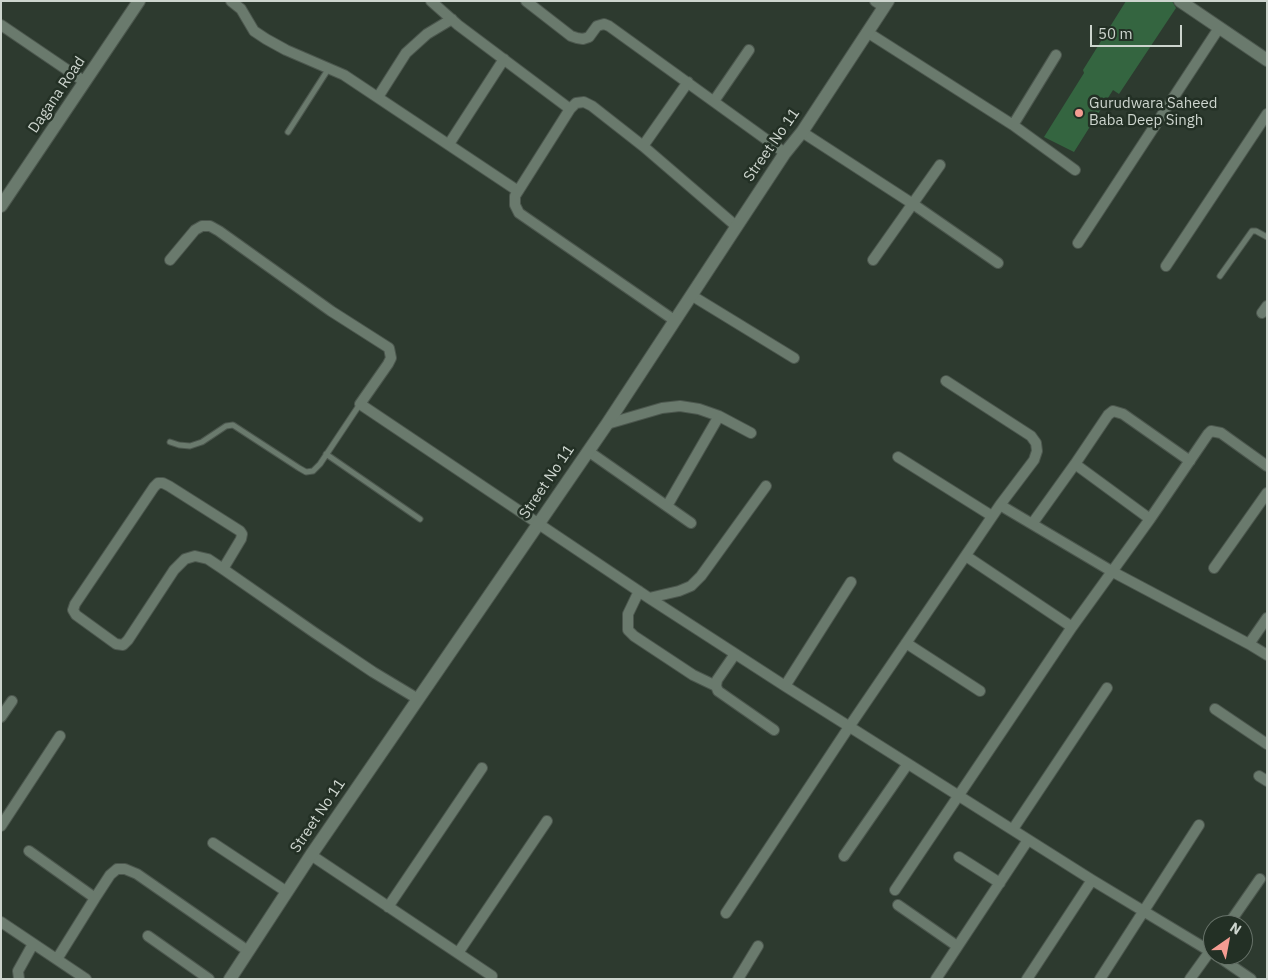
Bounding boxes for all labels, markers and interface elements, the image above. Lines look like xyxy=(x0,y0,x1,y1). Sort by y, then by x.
scale bar xyxy=(1093,15,1186,47)
text: 50 m xyxy=(1098,24,1133,43)
street label: Dagana Road xyxy=(25,53,89,137)
place label: Gurudwara Saheed Baba Deep Singh xyxy=(1089,95,1217,130)
street label: Street No 11 xyxy=(740,105,804,185)
marker: Gurudwara Saheed Baba Deep Singh xyxy=(1073,107,1085,119)
street label: Street No 11 xyxy=(516,442,578,522)
street label: Street No 11 xyxy=(287,776,349,856)
north arrow xyxy=(1203,915,1253,965)
text: N xyxy=(1226,918,1245,939)

